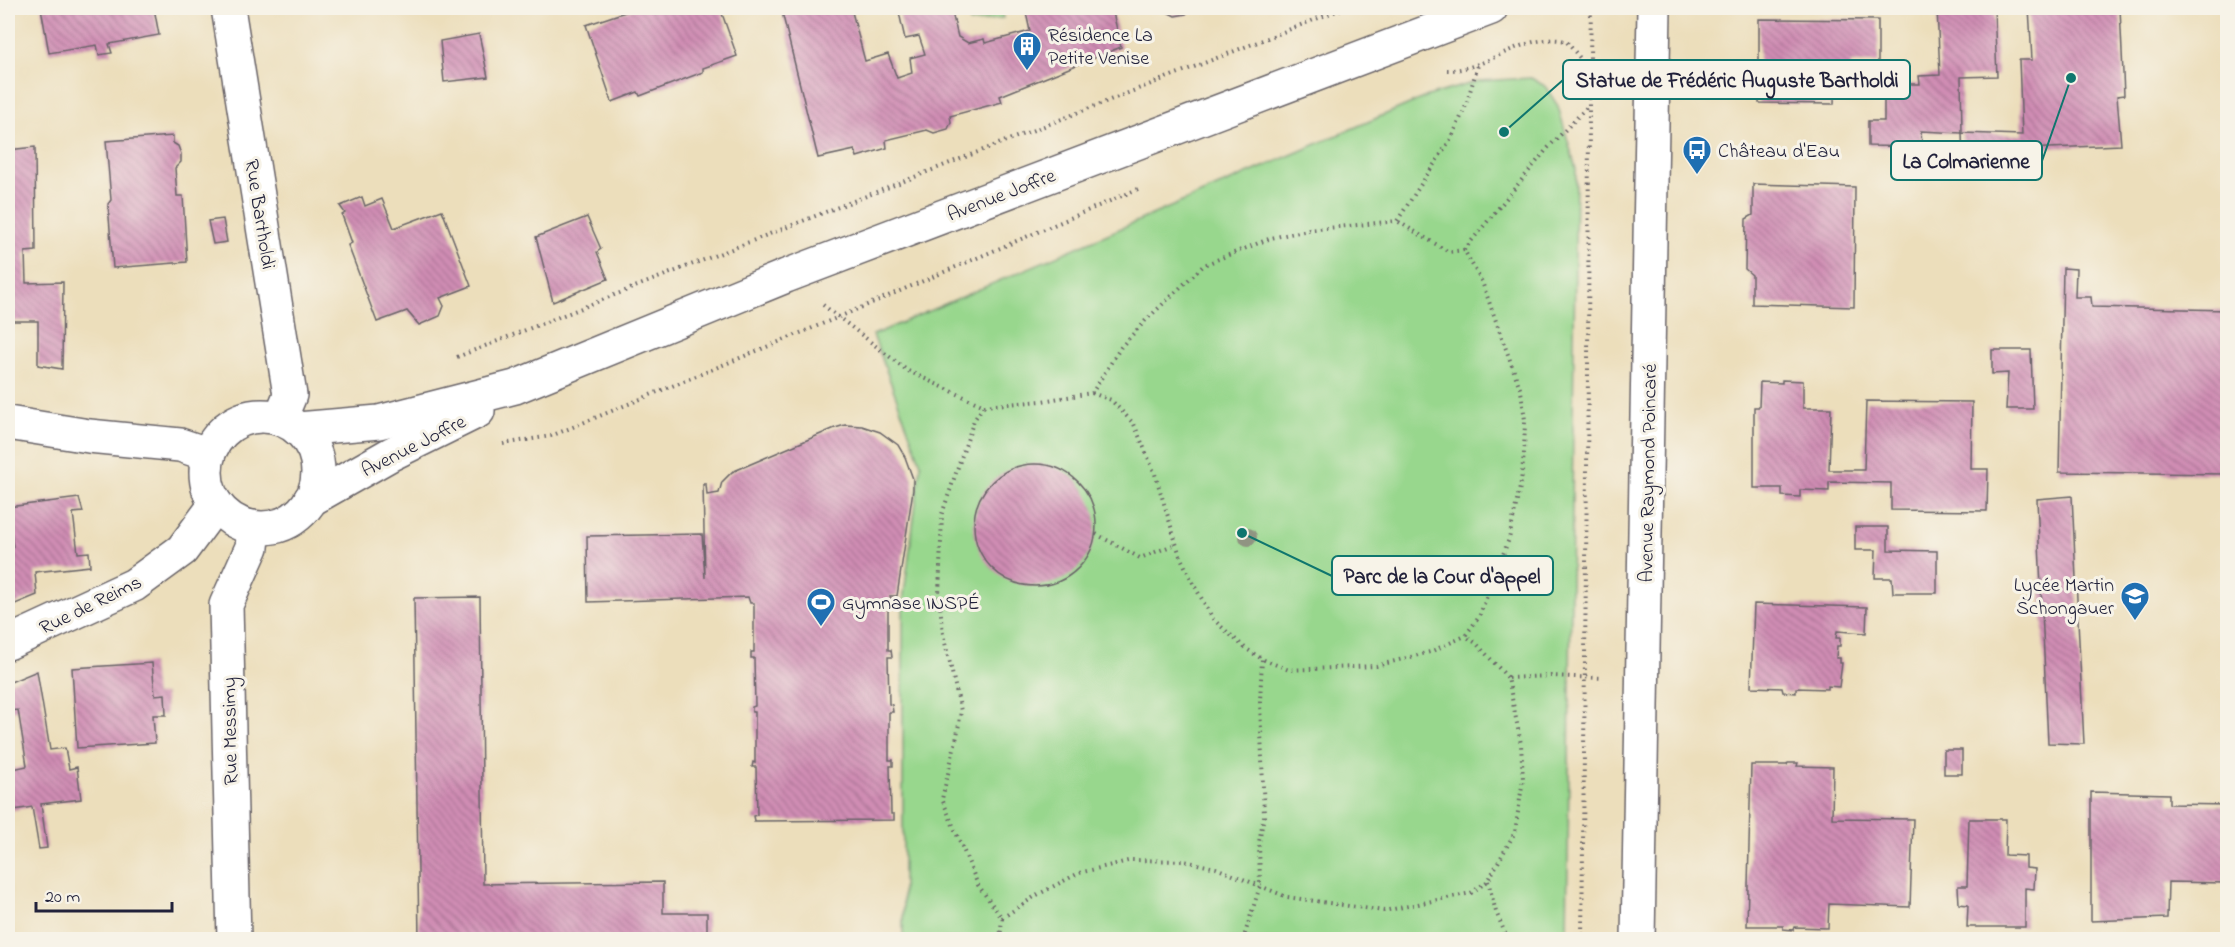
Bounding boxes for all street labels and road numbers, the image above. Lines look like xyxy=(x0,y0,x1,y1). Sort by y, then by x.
street label: Rue Bartholdi xyxy=(236,157,282,272)
street label: Avenue Joffre xyxy=(944,162,1060,230)
street label: Avenue Raymond Poincaré xyxy=(1633,363,1666,583)
street label: Avenue Joffre xyxy=(357,408,471,486)
street label: Rue de Reims xyxy=(35,569,147,644)
street label: Rue Messimy xyxy=(216,677,247,785)

